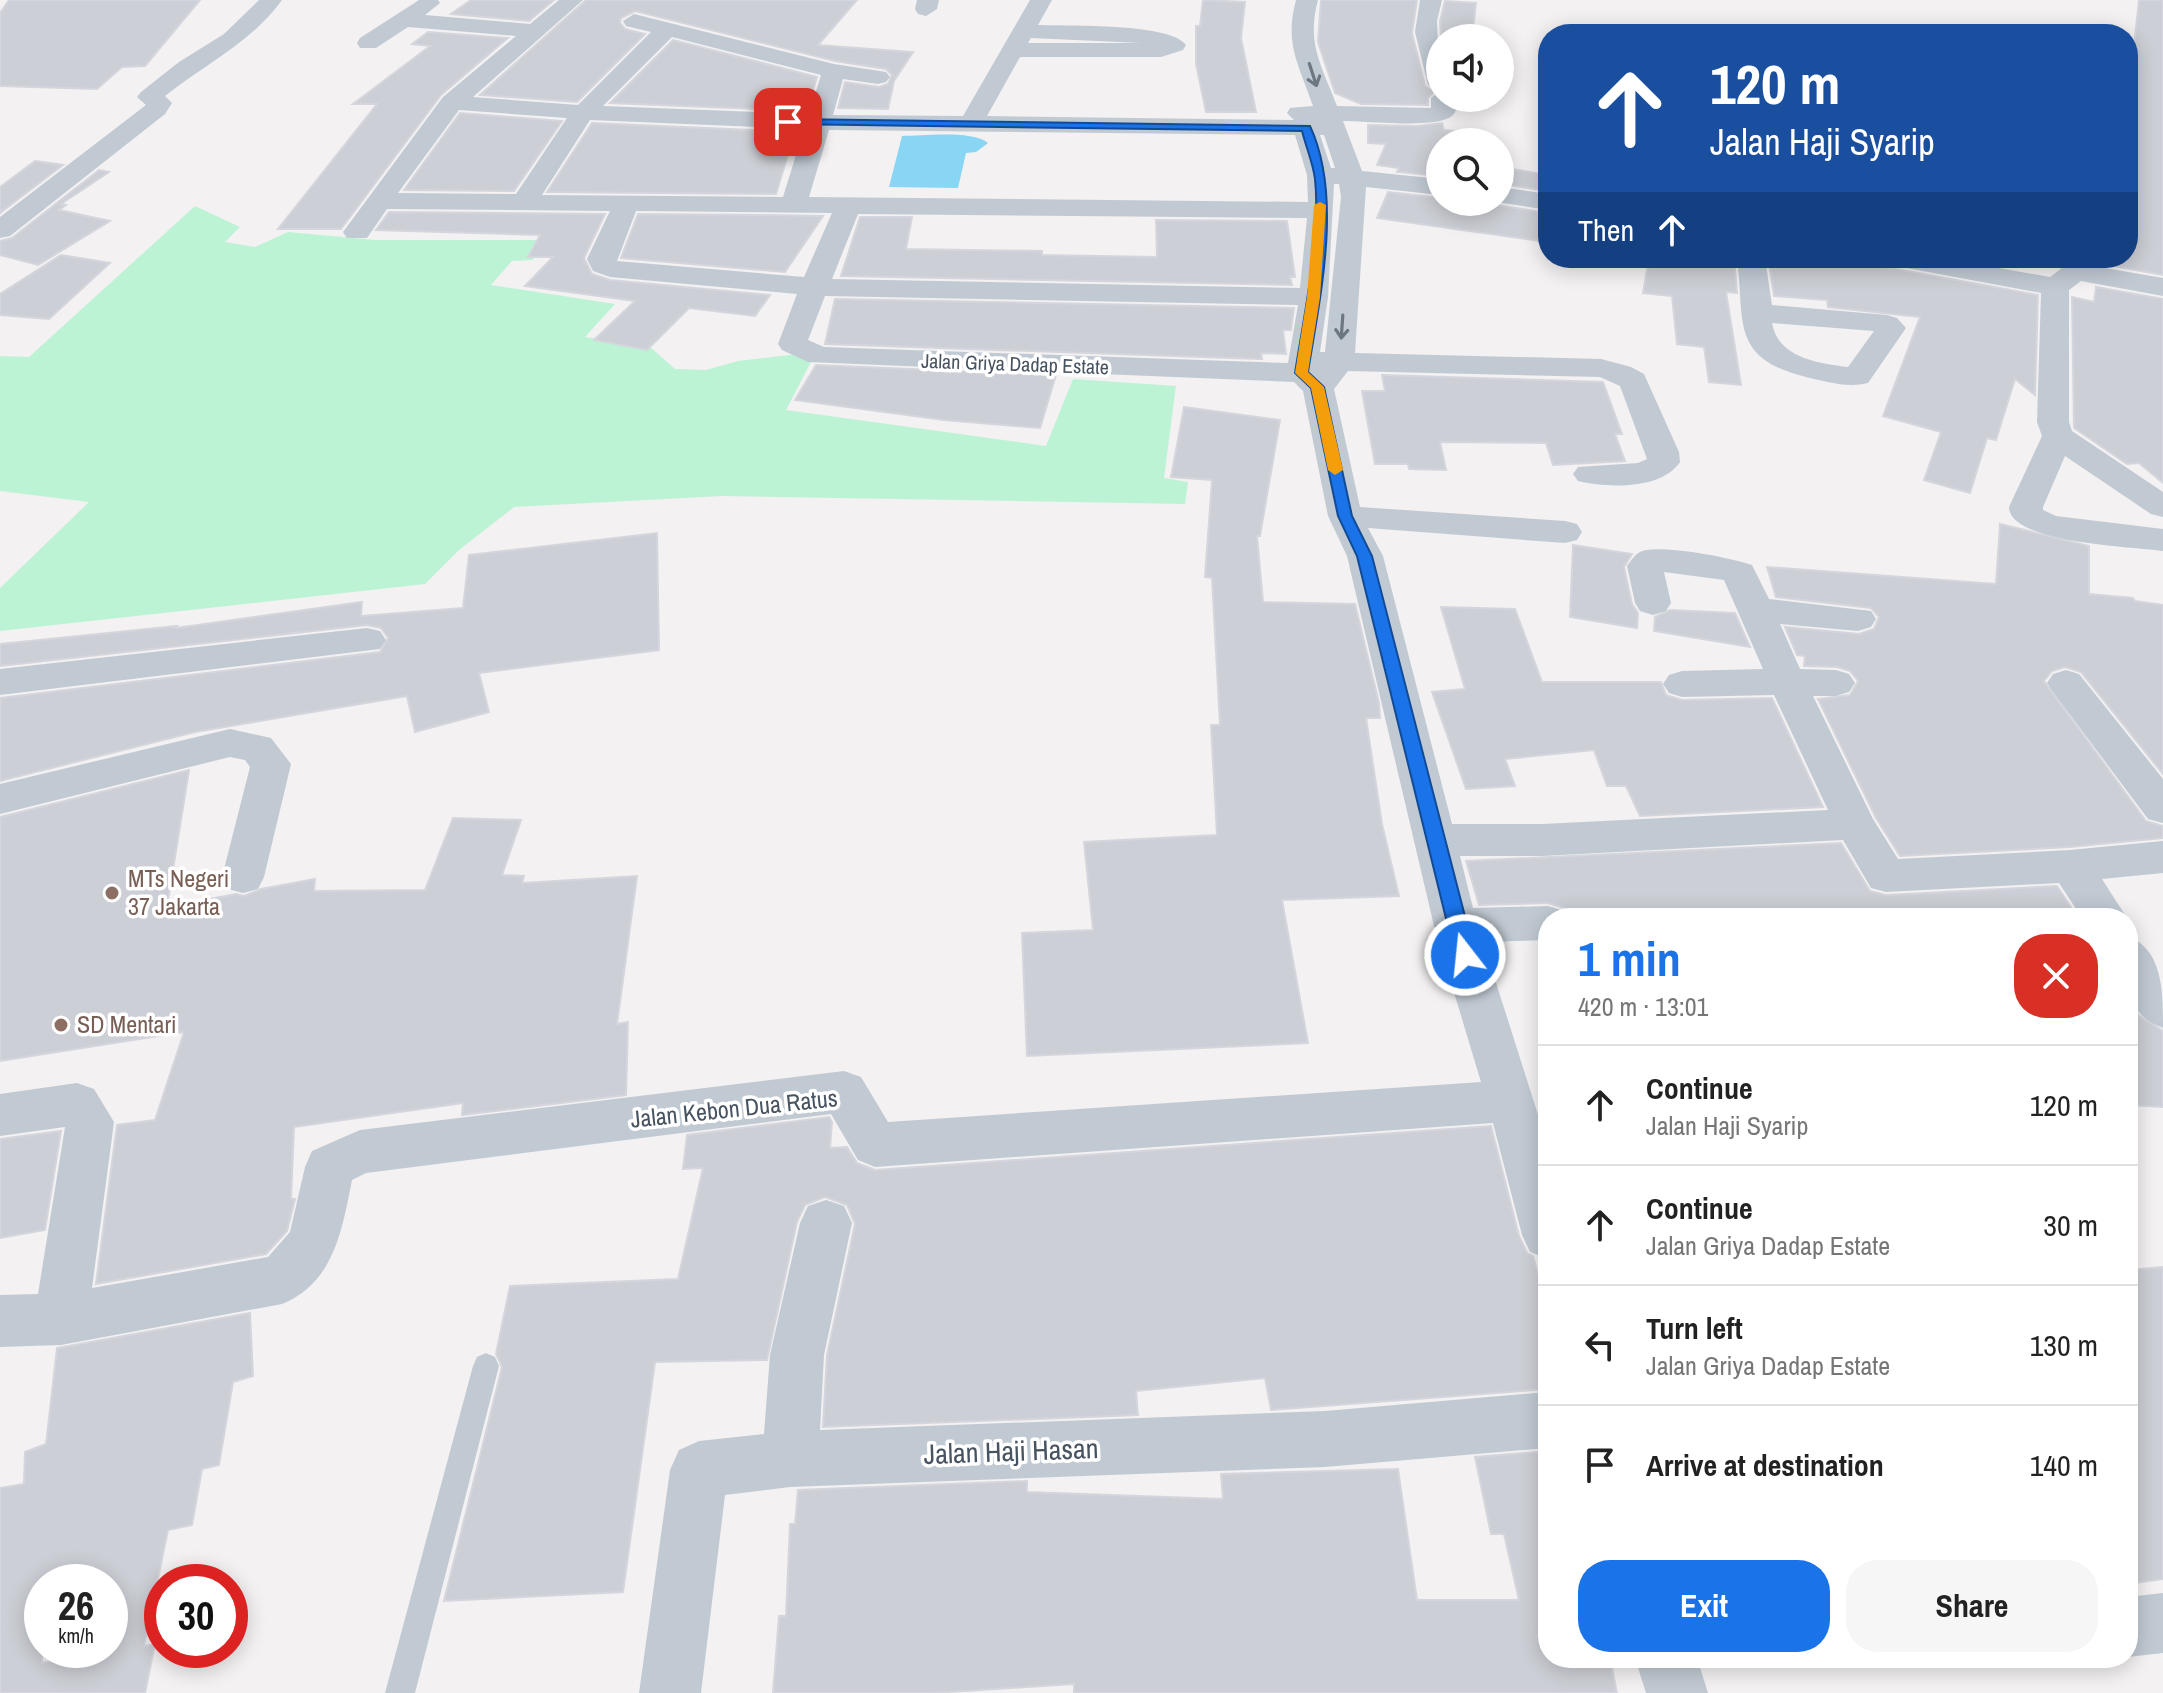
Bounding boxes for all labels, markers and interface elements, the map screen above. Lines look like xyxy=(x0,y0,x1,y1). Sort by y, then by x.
map controls xyxy=(1426,24,1514,216)
button: sound xyxy=(1426,24,1514,112)
text: 120 m xyxy=(1710,46,1840,121)
icon: ahead xyxy=(1578,56,1682,160)
one-way arrow xyxy=(1306,62,1321,87)
pin xyxy=(754,88,822,156)
icon: arrive xyxy=(766,100,810,144)
text: Jalan Haji Syarip xyxy=(1710,118,1935,166)
button: search xyxy=(1426,128,1514,216)
icon: ahead xyxy=(1650,208,1694,252)
text: Then xyxy=(1578,210,1634,250)
one-way arrow xyxy=(1334,313,1349,340)
street label: Jalan Griya Dadap Estate xyxy=(921,347,1109,380)
place label: MTs Negeri 37 Jakarta xyxy=(128,862,229,922)
marker: MTs Negeri 37 Jakarta xyxy=(103,884,121,902)
position arrow xyxy=(1423,913,1507,997)
text: 1 min xyxy=(1578,926,1681,991)
button: close xyxy=(2014,934,2098,1018)
text: 420 m · 13:01 xyxy=(1578,989,1708,1024)
place label: SD Mentari xyxy=(77,1008,177,1040)
marker: SD Mentari xyxy=(52,1016,70,1034)
text: Continue xyxy=(1646,1068,1753,1108)
street label: Jalan Kebon Dua Ratus xyxy=(629,1081,839,1135)
icon: ahead xyxy=(1578,1083,1622,1127)
text: 120 m xyxy=(2030,1085,2098,1125)
text: Jalan Haji Syarip xyxy=(1646,1108,1808,1143)
text: Continue xyxy=(1646,1188,1753,1228)
icon: ahead xyxy=(1578,1203,1622,1247)
text: 30 m xyxy=(2043,1205,2098,1245)
text: Jalan Griya Dadap Estate xyxy=(1646,1228,1890,1263)
text: Turn left xyxy=(1646,1308,1743,1348)
icon: left xyxy=(1578,1323,1622,1367)
text: 130 m xyxy=(2030,1325,2098,1365)
text: Jalan Griya Dadap Estate xyxy=(1646,1348,1890,1383)
street label: Jalan Haji Hasan xyxy=(923,1429,1099,1473)
icon: arrive xyxy=(1578,1443,1622,1487)
text: Arrive at destination xyxy=(1646,1445,1884,1485)
text: 140 m xyxy=(2030,1445,2098,1485)
button: Exit xyxy=(1578,1560,1830,1652)
button: Share xyxy=(1846,1560,2098,1652)
speed limit sign: 30 xyxy=(144,1564,248,1668)
text: 26 xyxy=(58,1579,94,1632)
text: km/h xyxy=(58,1622,94,1649)

